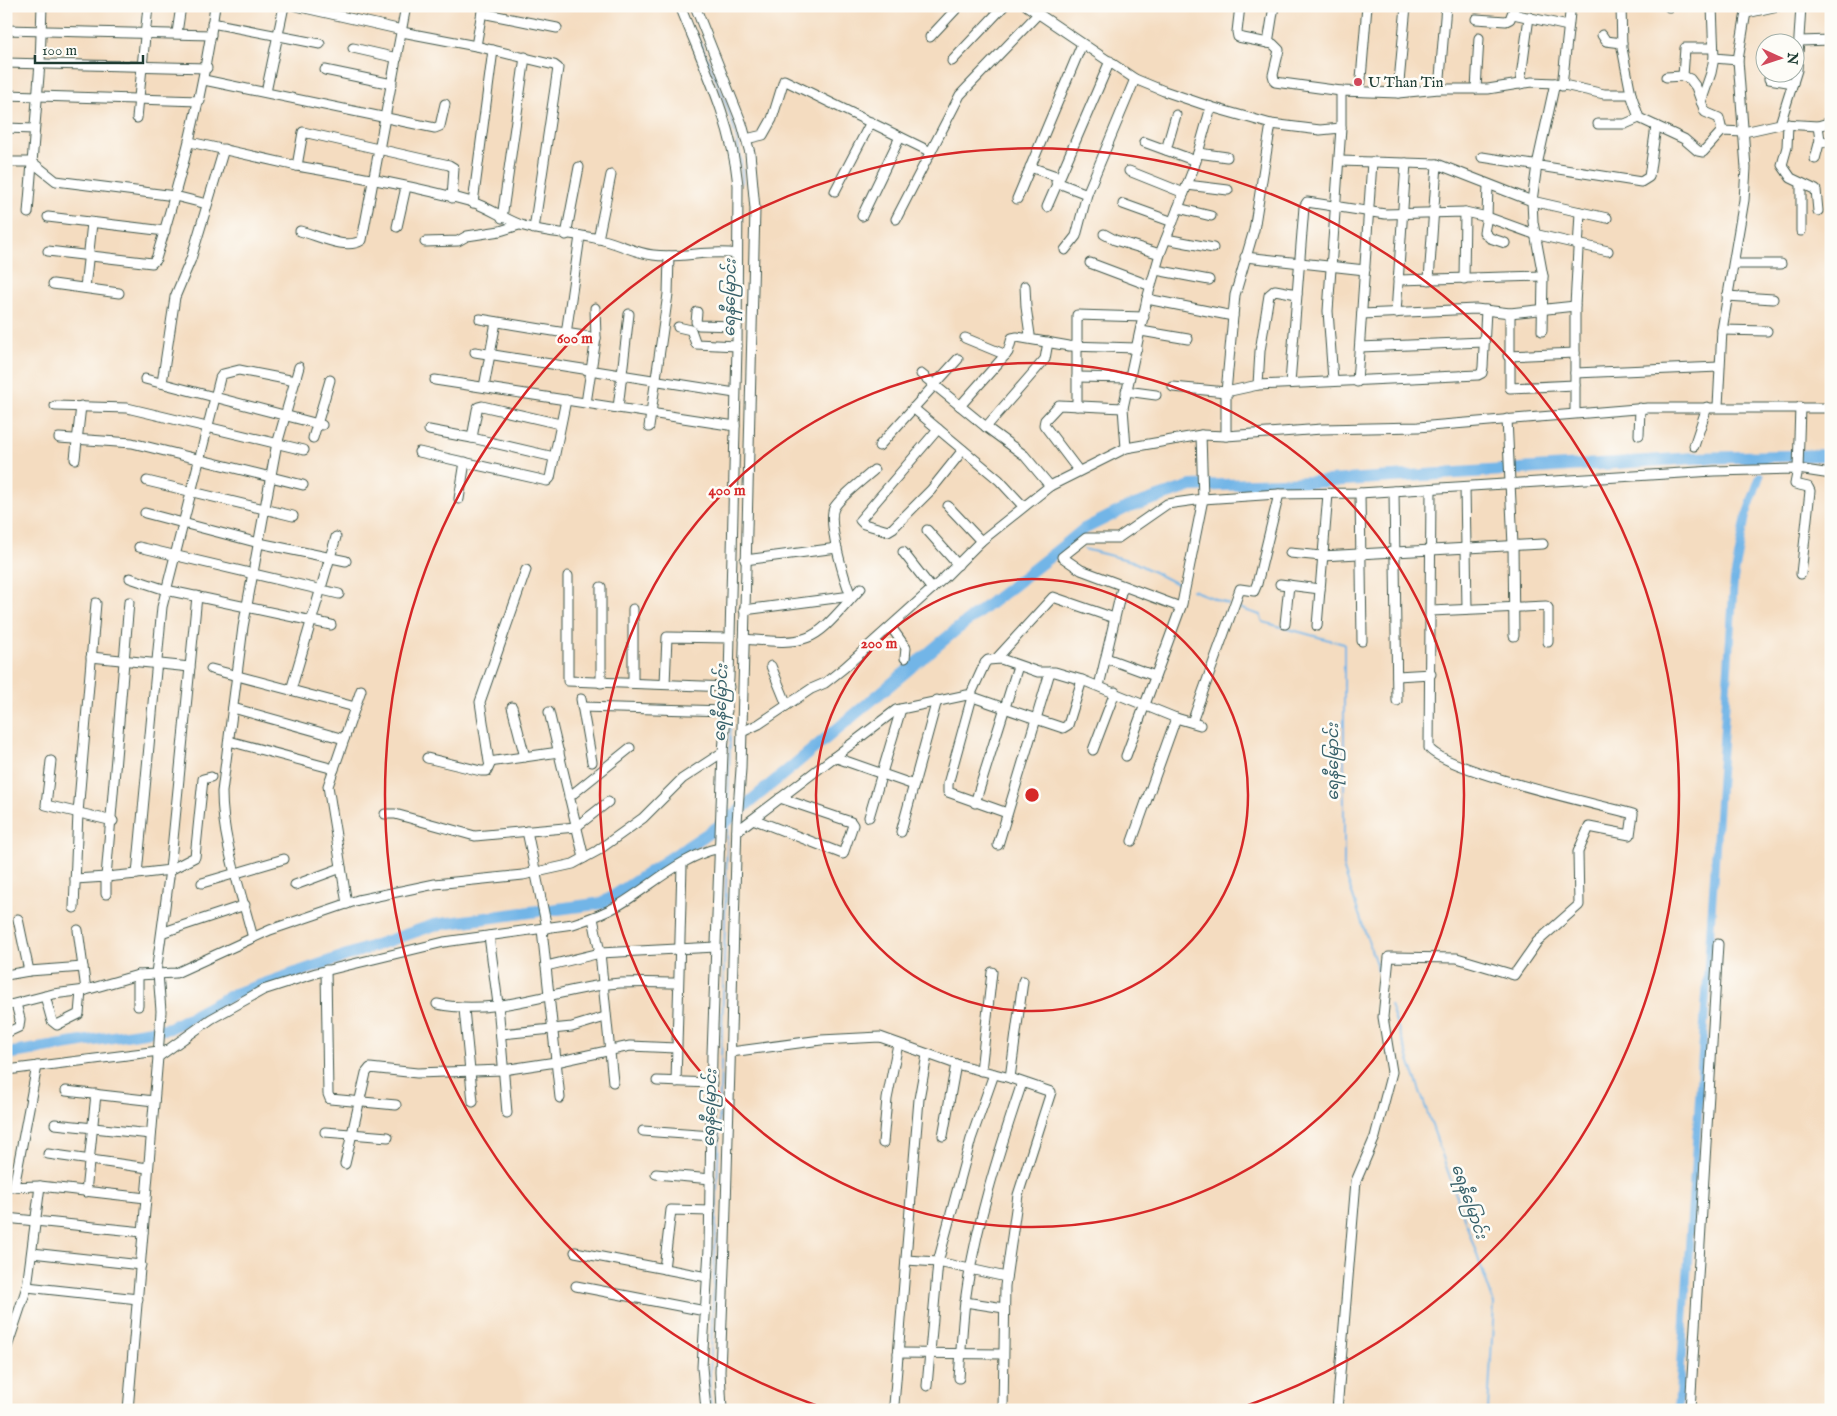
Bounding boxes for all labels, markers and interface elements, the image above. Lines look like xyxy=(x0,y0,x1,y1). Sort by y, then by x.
scale bar xyxy=(35,32,142,64)
north arrow xyxy=(1754,32,1804,82)
text: 100 m xyxy=(42,41,78,60)
text: N xyxy=(1783,51,1801,65)
place label: U Than Tin xyxy=(1368,73,1444,92)
marker: U Than Tin xyxy=(1352,76,1364,88)
water label: ရေနီမြောင်း xyxy=(717,258,744,337)
text: 600 m xyxy=(557,329,593,348)
text: 400 m xyxy=(709,481,746,500)
text: 200 m xyxy=(861,634,898,653)
water label: ရေနီမြောင်း xyxy=(708,662,735,742)
water label: ရေနီမြောင်း xyxy=(1321,722,1346,801)
centre of rings xyxy=(1023,786,1041,804)
water label: ရေနီမြောင်း xyxy=(697,1067,724,1147)
water label: ရေနီမြောင်း xyxy=(1444,1161,1494,1244)

